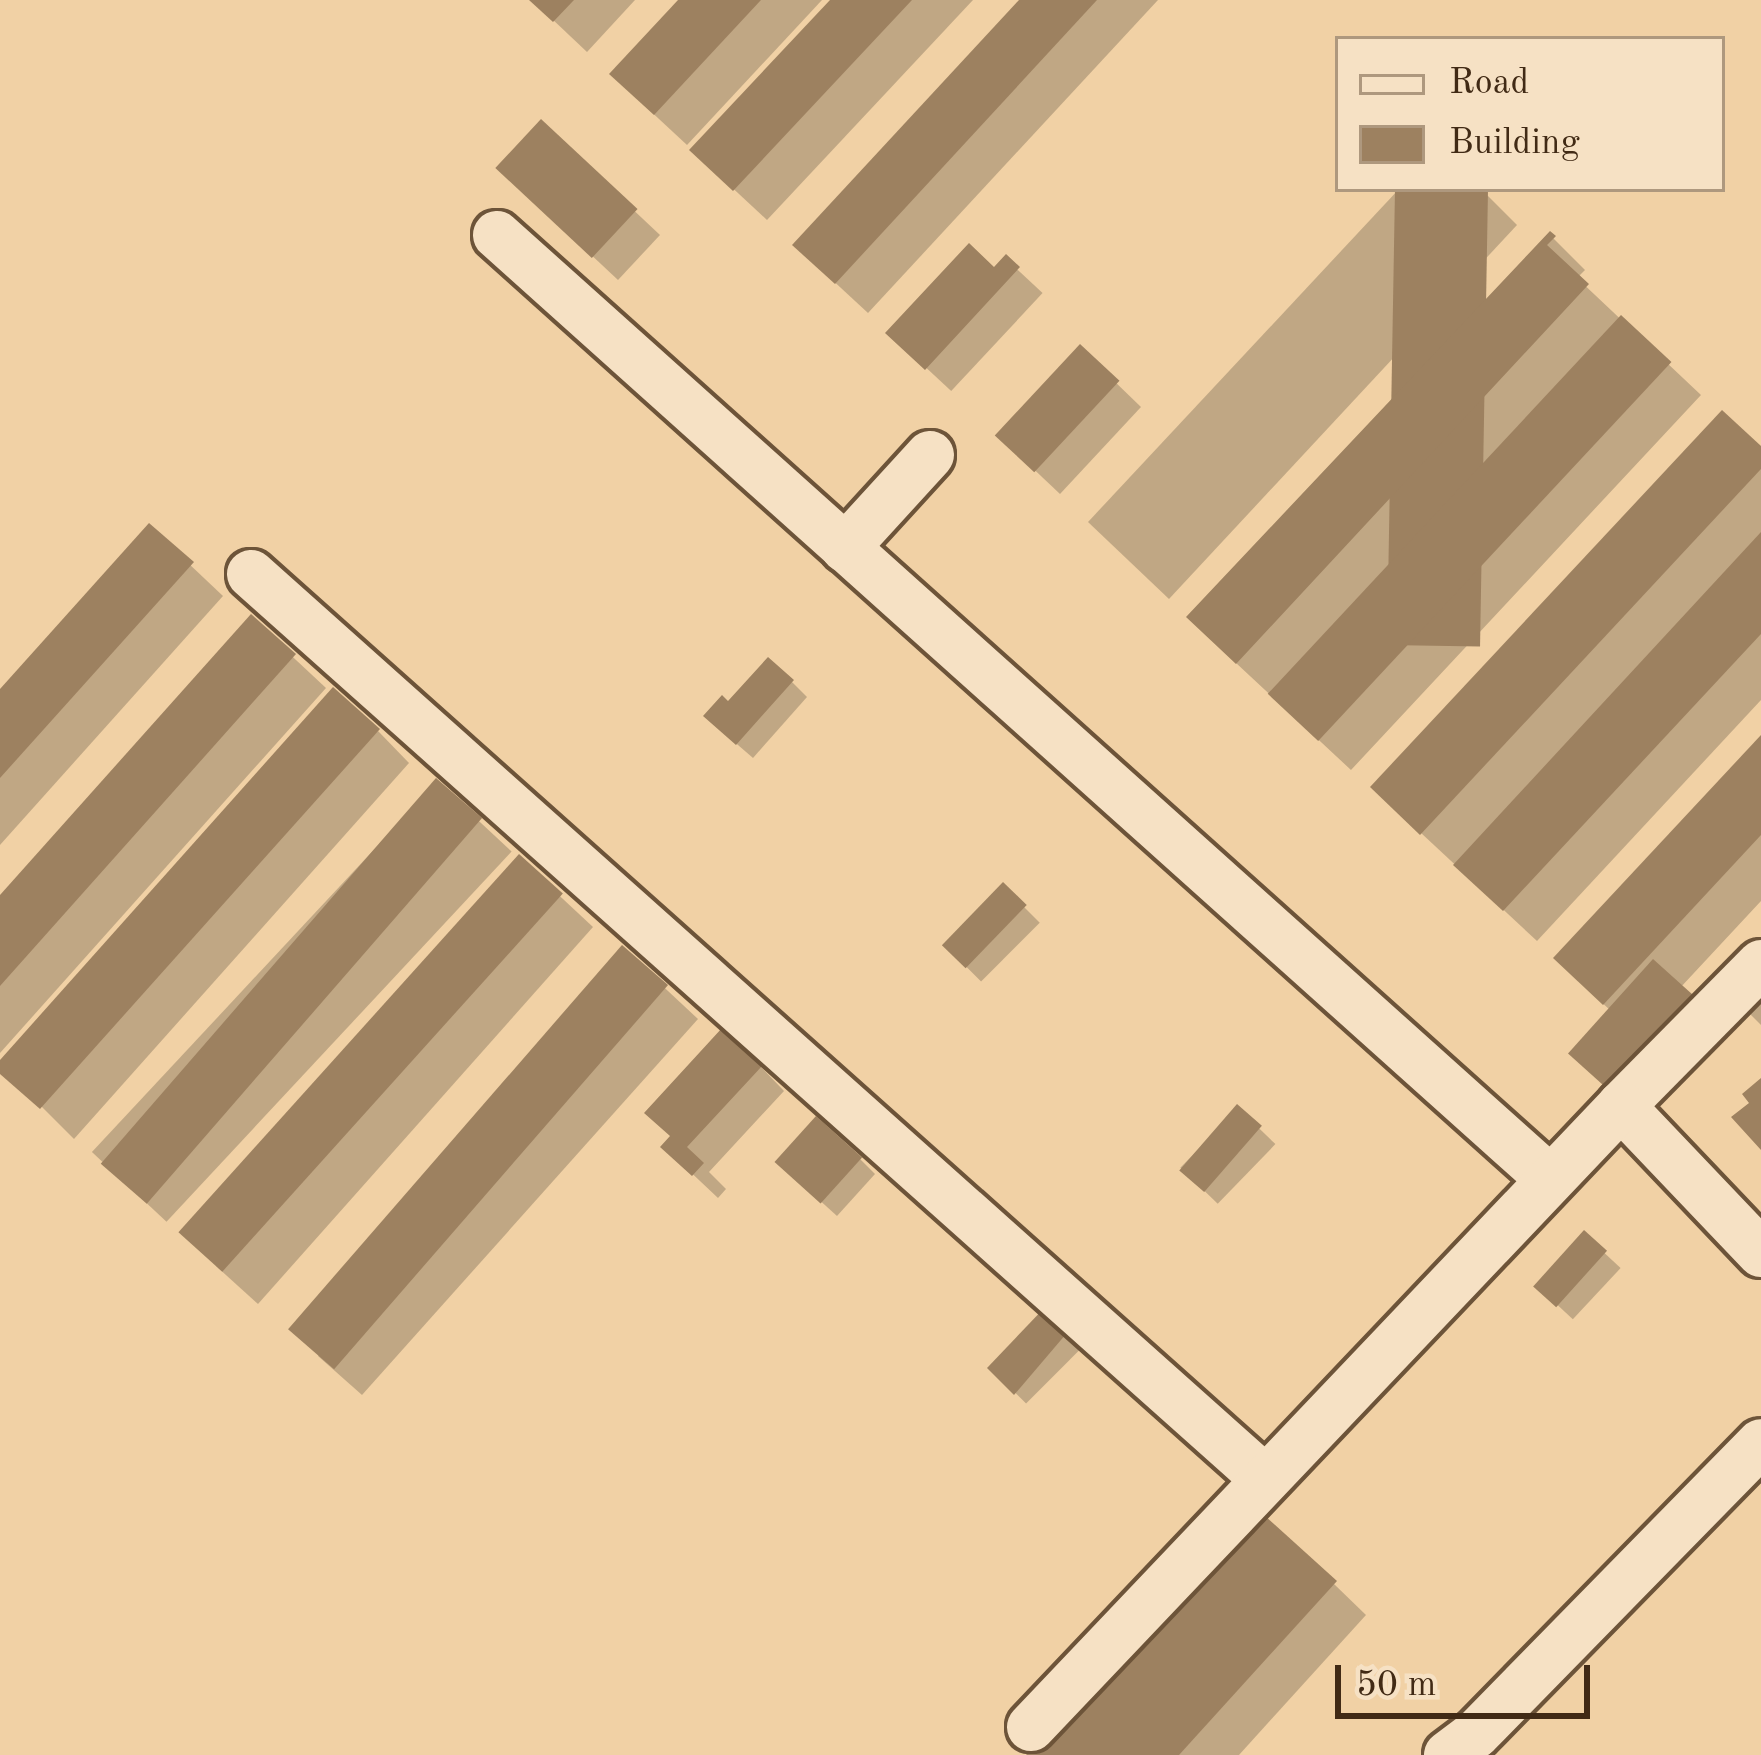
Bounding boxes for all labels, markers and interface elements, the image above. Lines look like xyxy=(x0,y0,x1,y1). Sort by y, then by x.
legend xyxy=(1335,36,1725,192)
text: Road xyxy=(1449,66,1529,102)
text: Building xyxy=(1449,126,1580,162)
scale bar xyxy=(1341,1641,1596,1715)
text: 50 m xyxy=(1356,1668,1436,1704)

